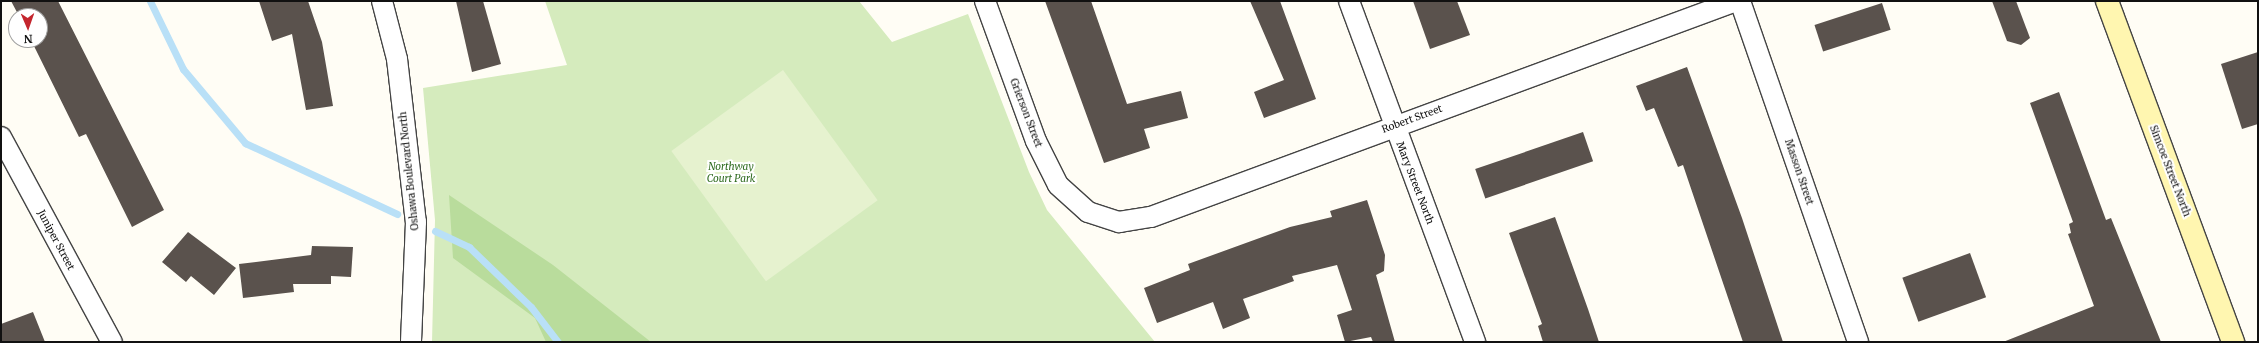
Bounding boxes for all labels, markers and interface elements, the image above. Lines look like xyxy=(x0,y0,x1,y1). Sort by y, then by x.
north arrow xyxy=(8,8,48,48)
text: N xyxy=(24,32,33,46)
street label: Grierson Street xyxy=(1007,77,1045,149)
street label: Robert Street xyxy=(1380,102,1444,136)
street label: Oshawa Boulevard North xyxy=(397,111,421,231)
street label: Simcoe Street North xyxy=(2147,124,2193,218)
street label: Masson Street xyxy=(1782,138,1816,206)
street label: Mary Street North xyxy=(1394,140,1436,226)
park label: Northway Court Park xyxy=(707,160,755,184)
street label: Juniper Street xyxy=(35,208,77,272)

